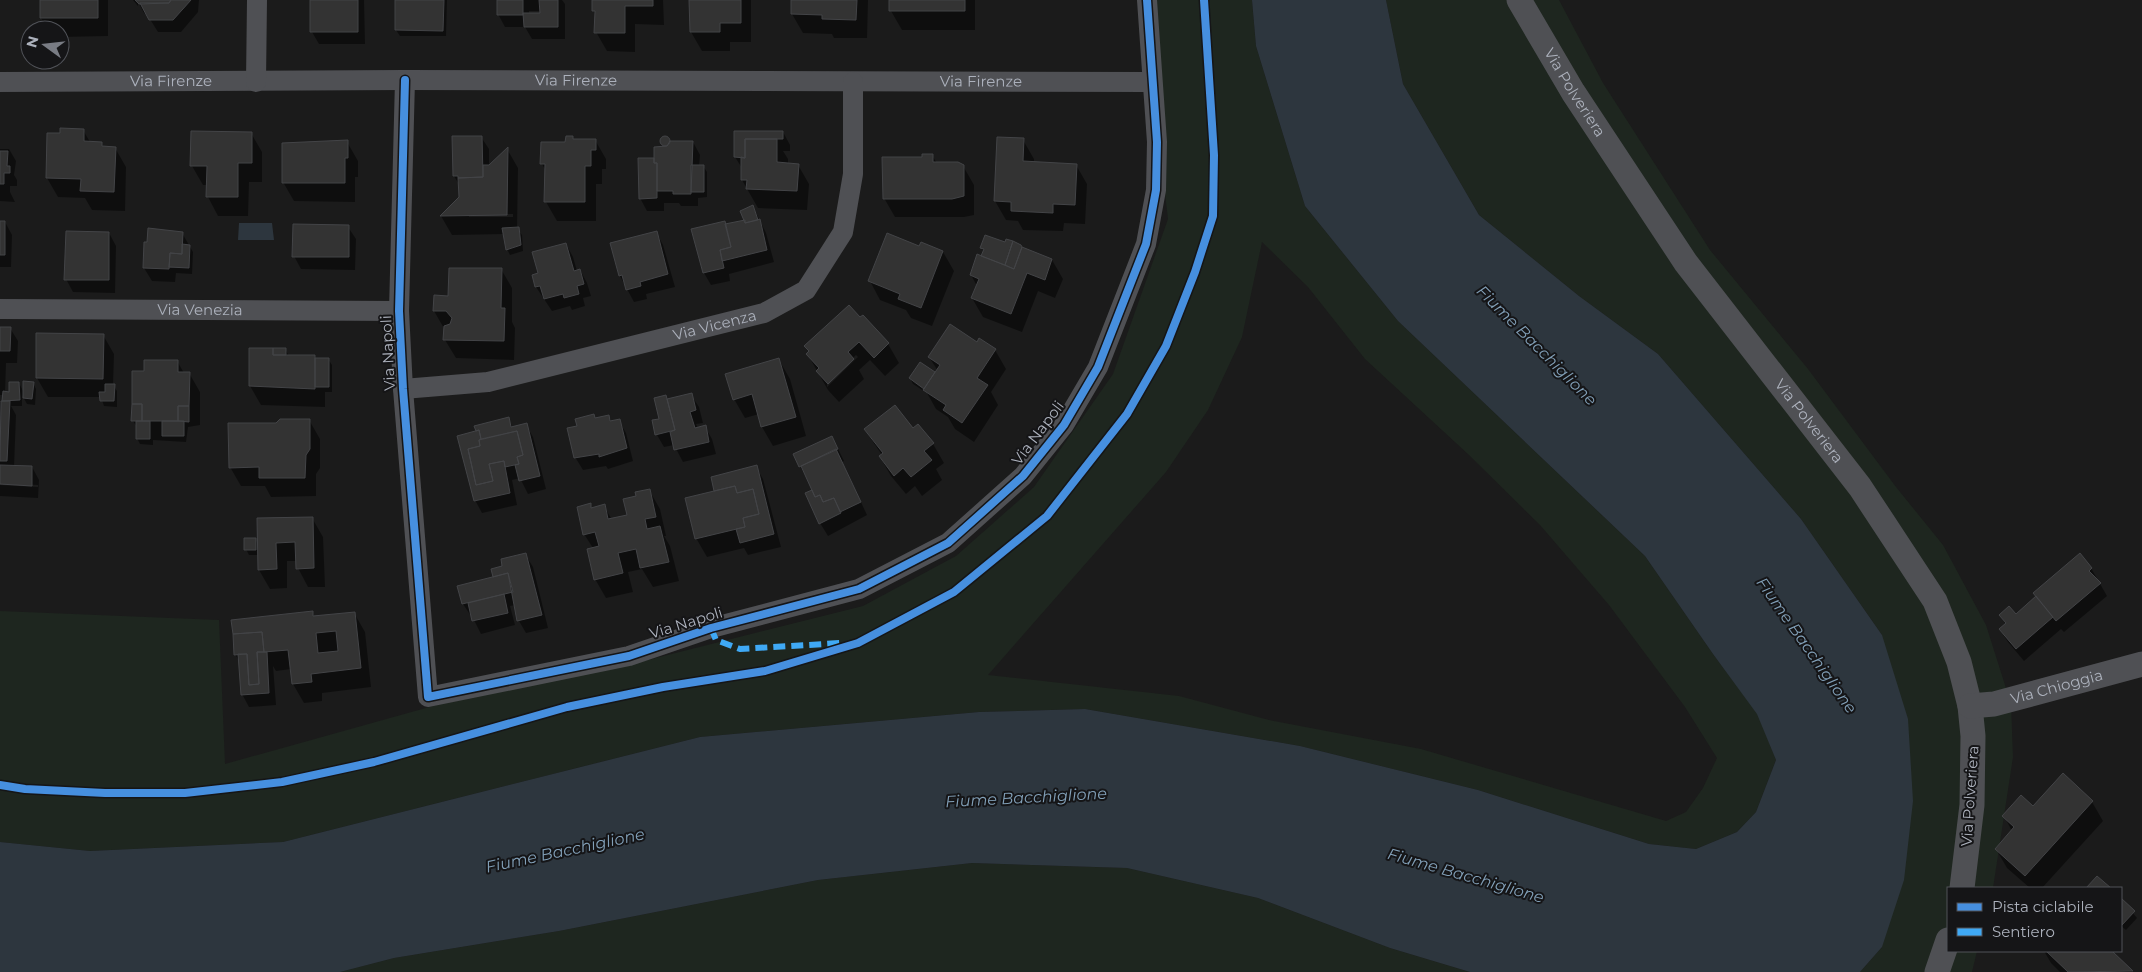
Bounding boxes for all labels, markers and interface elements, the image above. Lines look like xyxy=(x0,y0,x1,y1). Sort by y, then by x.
north arrow xyxy=(20,20,70,70)
text: N xyxy=(22,34,43,49)
street label: Via Polveriera xyxy=(1540,44,1610,140)
street label: Via Firenze xyxy=(535,70,617,90)
street label: Via Firenze xyxy=(130,71,212,90)
street label: Via Firenze xyxy=(940,71,1022,91)
water label: Fiume Bacchiglione xyxy=(1473,281,1601,409)
street label: Via Venezia xyxy=(157,300,243,319)
street label: Via Vicenza xyxy=(671,305,758,344)
street label: Via Napoli xyxy=(376,315,399,391)
street label: Via Polveriera xyxy=(1771,375,1848,467)
street label: Via Napoli xyxy=(1007,397,1068,469)
water label: Fiume Bacchiglione xyxy=(1752,574,1861,717)
street label: Via Napoli xyxy=(647,602,725,643)
street label: Via Chioggia xyxy=(2008,665,2105,708)
street label: Via Polveriera xyxy=(1956,745,1983,847)
water label: Fiume Bacchiglione xyxy=(945,784,1107,811)
water label: Fiume Bacchiglione xyxy=(484,824,646,877)
water label: Fiume Bacchiglione xyxy=(1385,844,1546,907)
legend xyxy=(1947,887,2122,952)
text: Pista ciclabile xyxy=(1992,897,2094,916)
text: Sentiero xyxy=(1992,922,2055,941)

